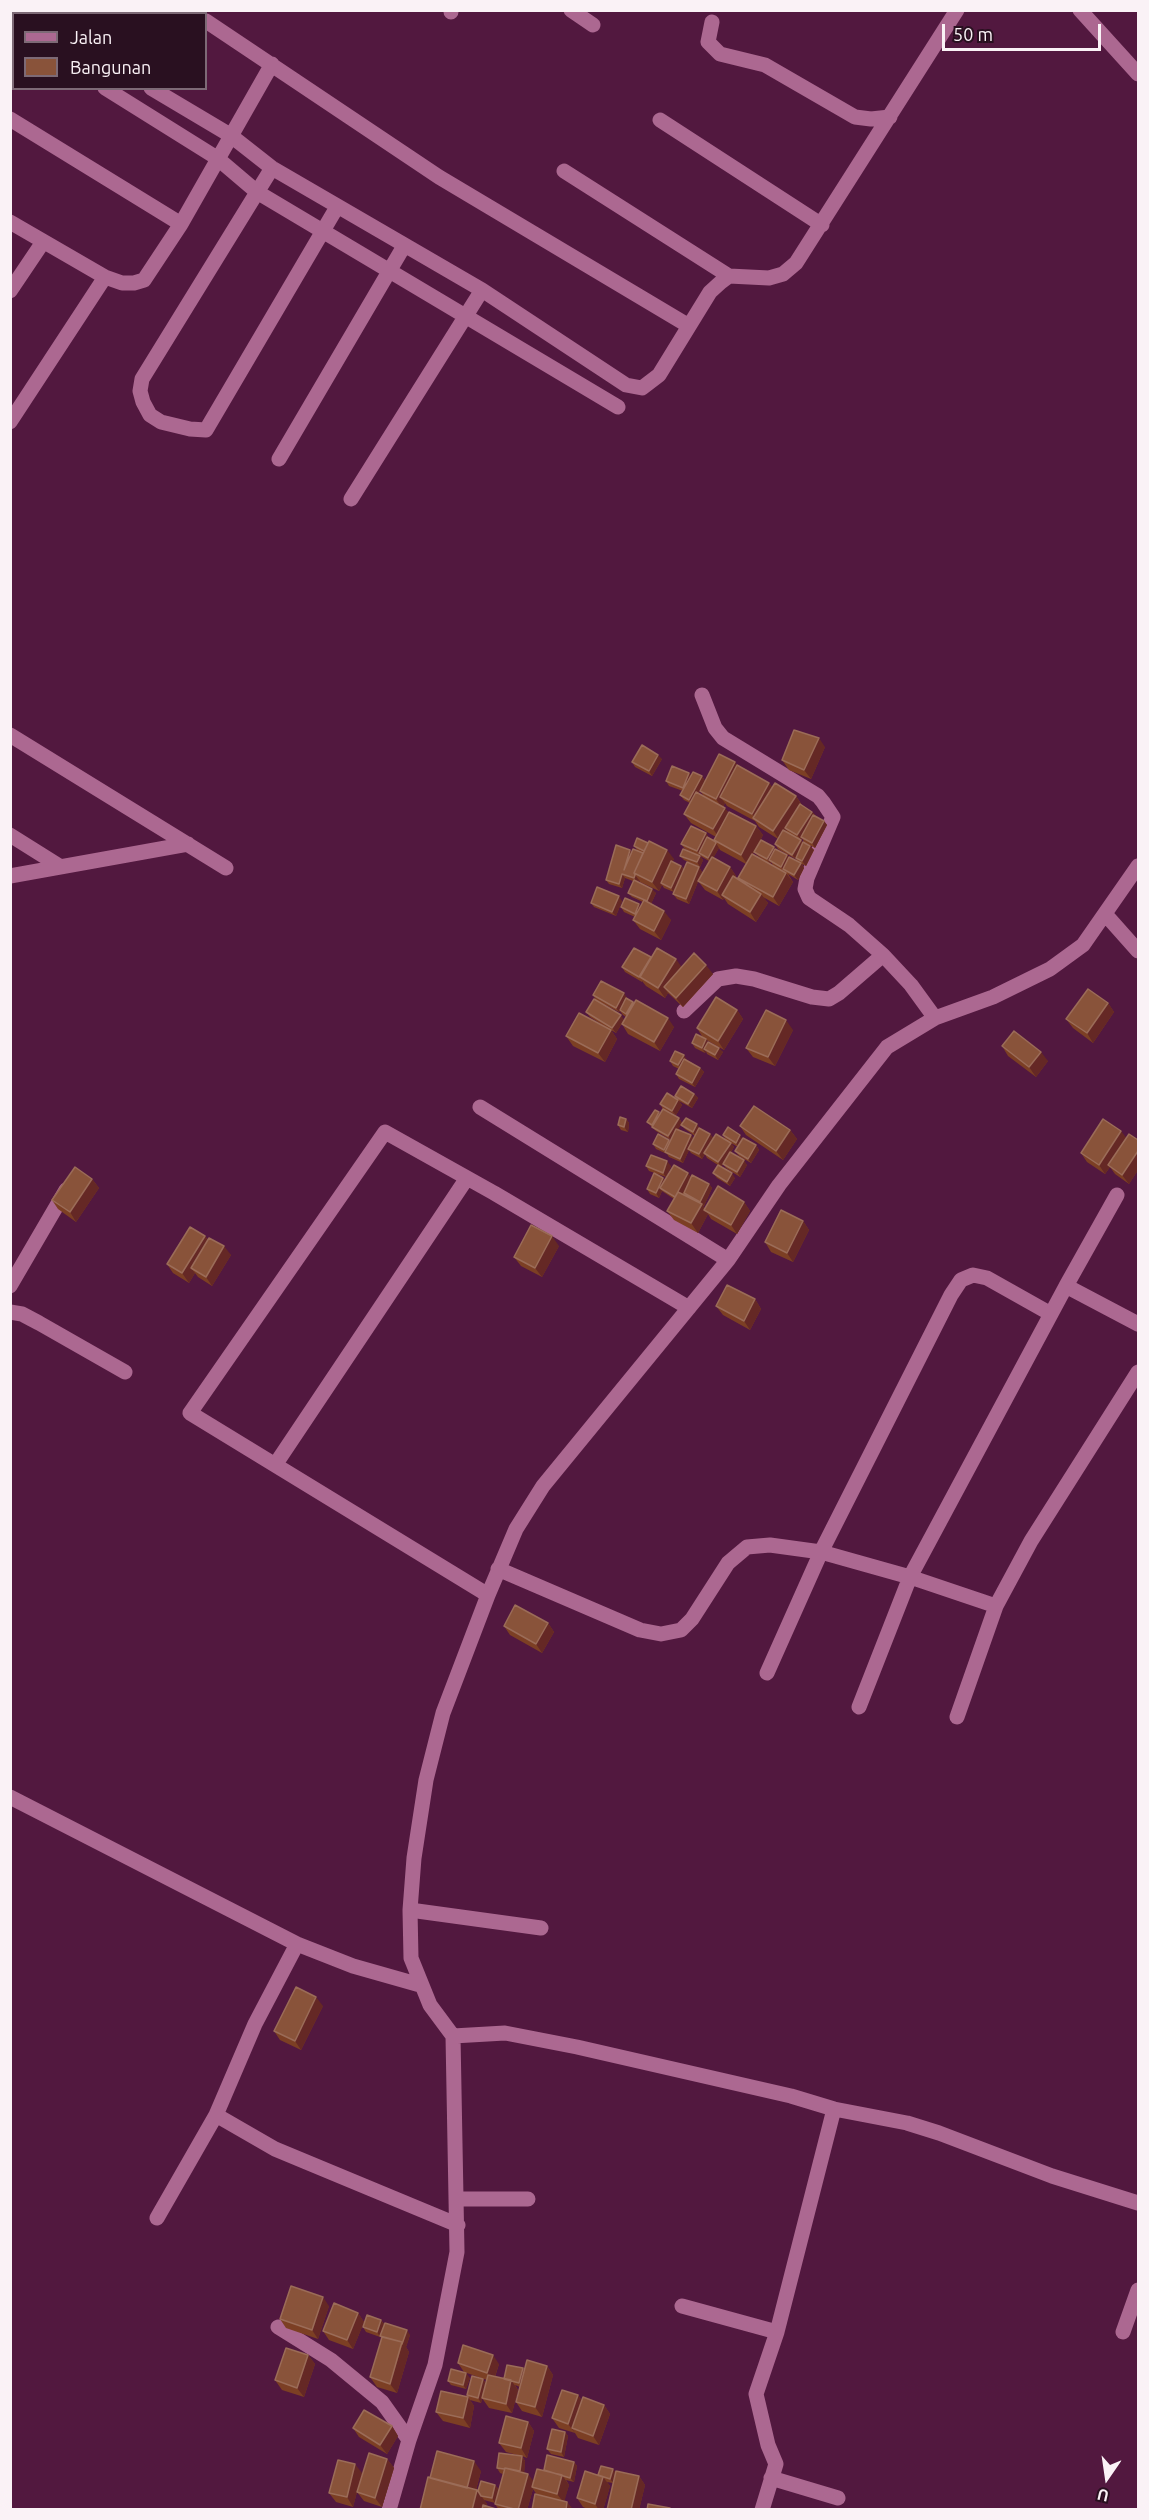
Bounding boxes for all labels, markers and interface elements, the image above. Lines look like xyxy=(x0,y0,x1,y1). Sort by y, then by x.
legend xyxy=(12,12,207,90)
scale bar xyxy=(945,12,1104,50)
text: 50 m xyxy=(953,24,993,44)
text: Jalan xyxy=(70,27,112,47)
text: Bangunan xyxy=(70,57,151,77)
north arrow xyxy=(1077,2448,1137,2508)
text: U xyxy=(1095,2486,1110,2506)

